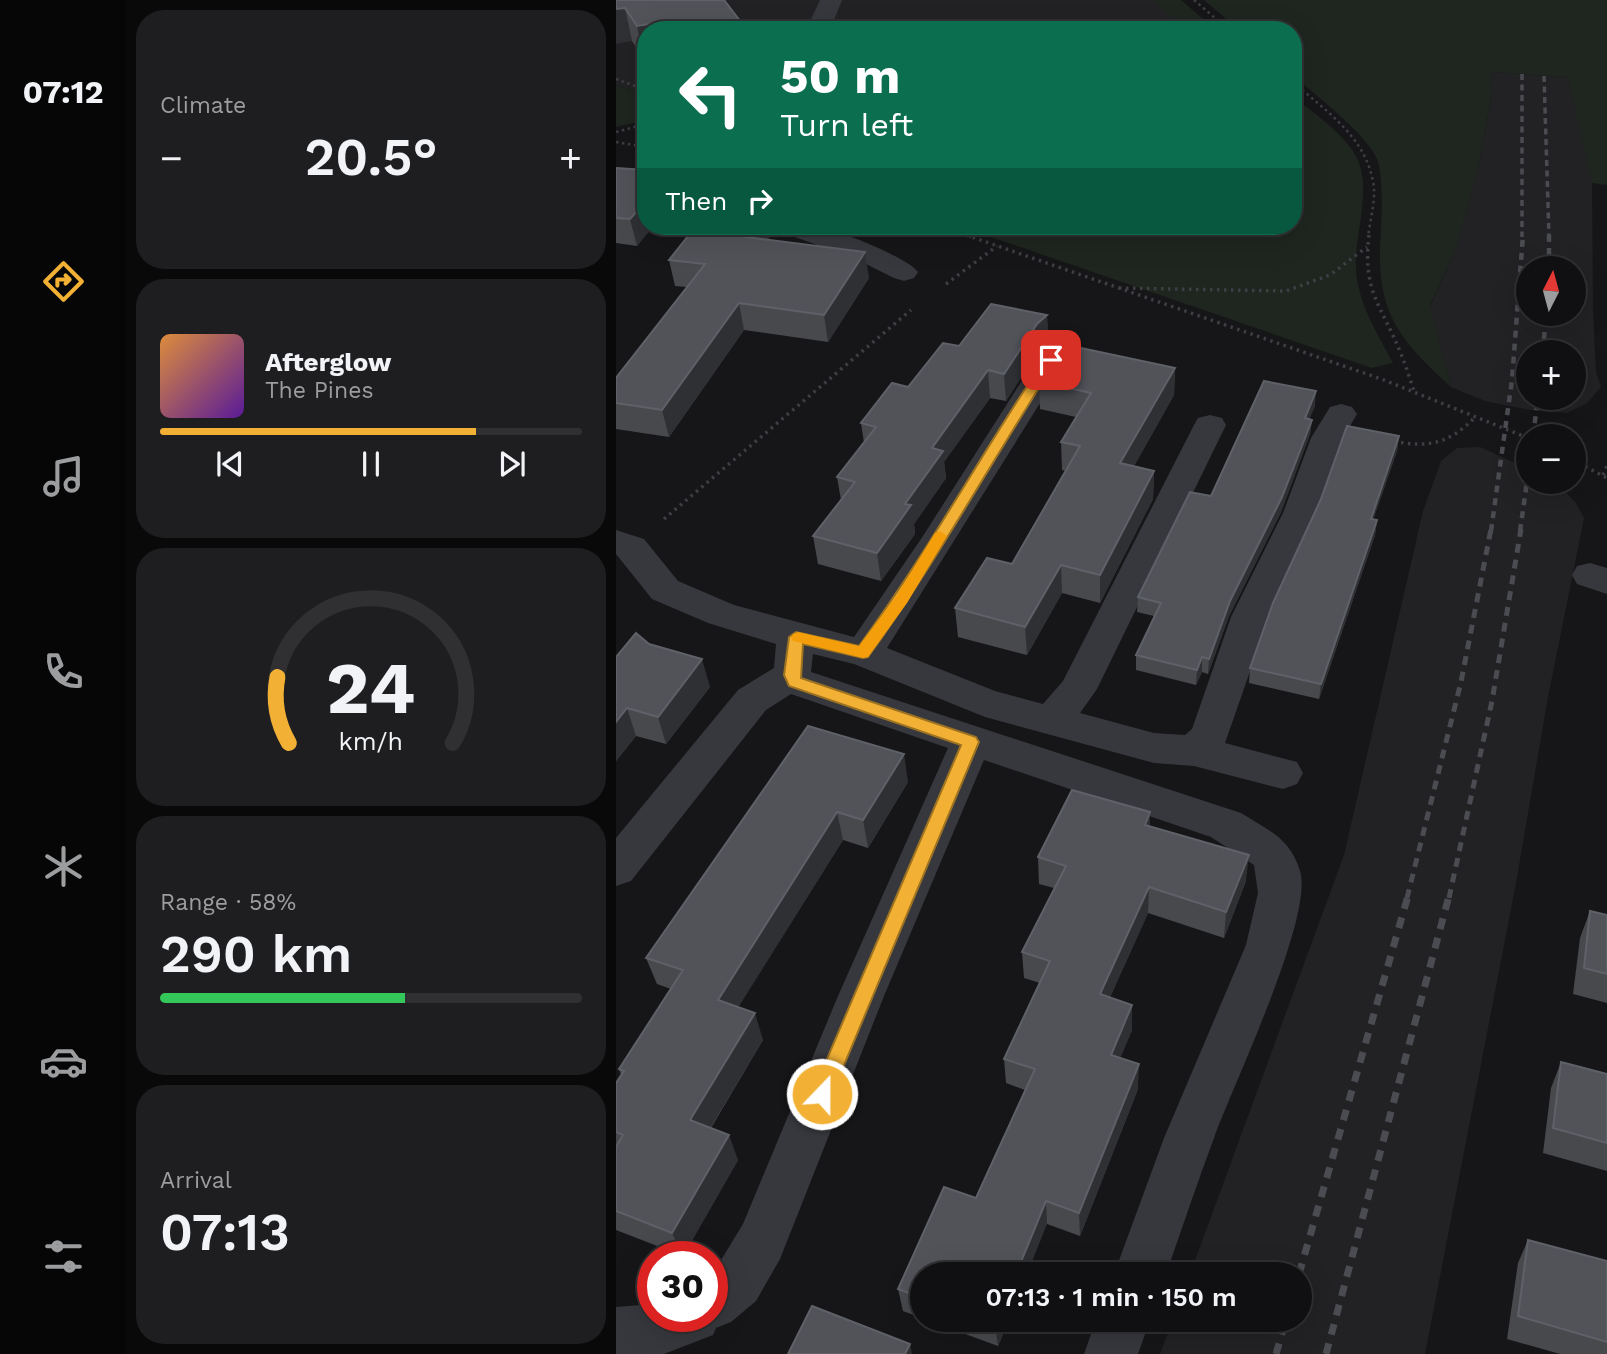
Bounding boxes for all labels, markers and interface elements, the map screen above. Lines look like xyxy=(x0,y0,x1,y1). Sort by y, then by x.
text: 50 m xyxy=(780,47,900,105)
icon: left xyxy=(665,49,756,140)
text: 07:12 xyxy=(22,73,104,111)
text: Climate xyxy=(160,92,246,119)
text: Turn left xyxy=(780,106,913,144)
text: 20.5° xyxy=(305,127,437,188)
text: − xyxy=(160,136,183,180)
text: + xyxy=(559,136,582,180)
icon: right xyxy=(741,182,779,220)
text: Then xyxy=(665,186,727,216)
north arrow xyxy=(1516,256,1586,326)
map controls xyxy=(1516,256,1586,494)
icon: directions xyxy=(39,257,88,306)
pin xyxy=(1021,330,1081,390)
button: + xyxy=(1516,340,1586,410)
icon: arrive xyxy=(1032,341,1070,379)
text: Afterglow xyxy=(265,347,391,377)
text: The Pines xyxy=(265,377,374,404)
button: − xyxy=(1516,424,1586,494)
icon: previous xyxy=(211,445,249,483)
icon: pause xyxy=(352,445,390,483)
icon: next xyxy=(493,445,531,483)
icon: music xyxy=(39,452,88,501)
text: 24 xyxy=(326,645,416,731)
icon: phone xyxy=(39,647,88,696)
text: km/h xyxy=(339,727,403,756)
icon: climate xyxy=(39,842,88,891)
text: Range · 58% xyxy=(160,889,296,916)
text: 290 km xyxy=(160,924,352,985)
icon: car xyxy=(39,1037,88,1086)
position arrow xyxy=(785,1057,859,1131)
text: Arrival xyxy=(160,1167,232,1194)
text: 07:13 xyxy=(160,1202,290,1263)
icon: filters xyxy=(39,1232,88,1281)
speed limit sign: 30 xyxy=(637,1241,728,1332)
text: 07:13 · 1 min · 150 m xyxy=(985,1282,1237,1312)

